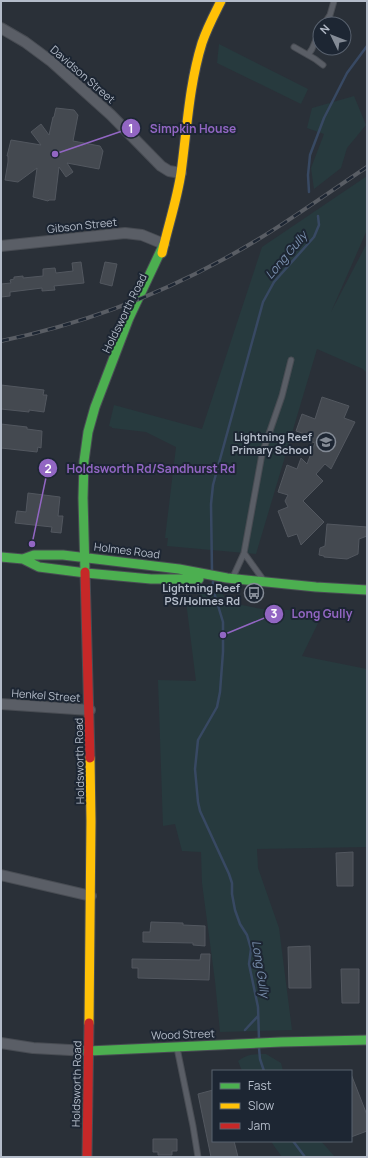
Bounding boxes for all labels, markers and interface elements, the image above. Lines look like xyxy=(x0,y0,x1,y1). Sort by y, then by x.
north arrow xyxy=(312,16,352,56)
text: N xyxy=(316,21,333,37)
street label: Davidson Street xyxy=(47,42,119,106)
callout: Simpkin House xyxy=(121,116,244,140)
text: 1 xyxy=(128,120,134,137)
text: Simpkin House xyxy=(150,120,236,137)
street label: Gibson Street xyxy=(46,214,118,236)
water label: Long Gully xyxy=(261,226,312,282)
street label: Holdsworth Road xyxy=(98,271,150,355)
place label: Lightning Reef Primary School xyxy=(232,429,313,457)
school or university icon: Lightning Reef Primary School xyxy=(315,431,337,453)
callout: Holdsworth Rd/Sandhurst Rd xyxy=(38,456,243,480)
text: 2 xyxy=(44,460,52,477)
text: Holdsworth Rd/Sandhurst Rd xyxy=(67,460,235,477)
street label: Holmes Road xyxy=(93,539,161,561)
place label: Lightning Reef PS/Holmes Rd xyxy=(162,580,241,608)
bus stop icon: Lightning Reef PS/Holmes Rd xyxy=(243,582,265,604)
callout: Long Gully xyxy=(264,602,361,626)
text: 3 xyxy=(271,605,278,622)
text: Long Gully xyxy=(292,605,353,622)
street label: Henkel Street xyxy=(11,685,81,705)
street label: Holdsworth Road xyxy=(71,718,87,804)
water label: Long Gully xyxy=(248,939,274,1000)
street label: Wood Street xyxy=(151,1025,215,1043)
street label: Holdsworth Road xyxy=(68,1041,84,1127)
legend xyxy=(212,1070,352,1142)
text: Fast xyxy=(248,1077,272,1094)
text: Slow xyxy=(248,1097,274,1114)
text: Jam xyxy=(248,1117,270,1134)

